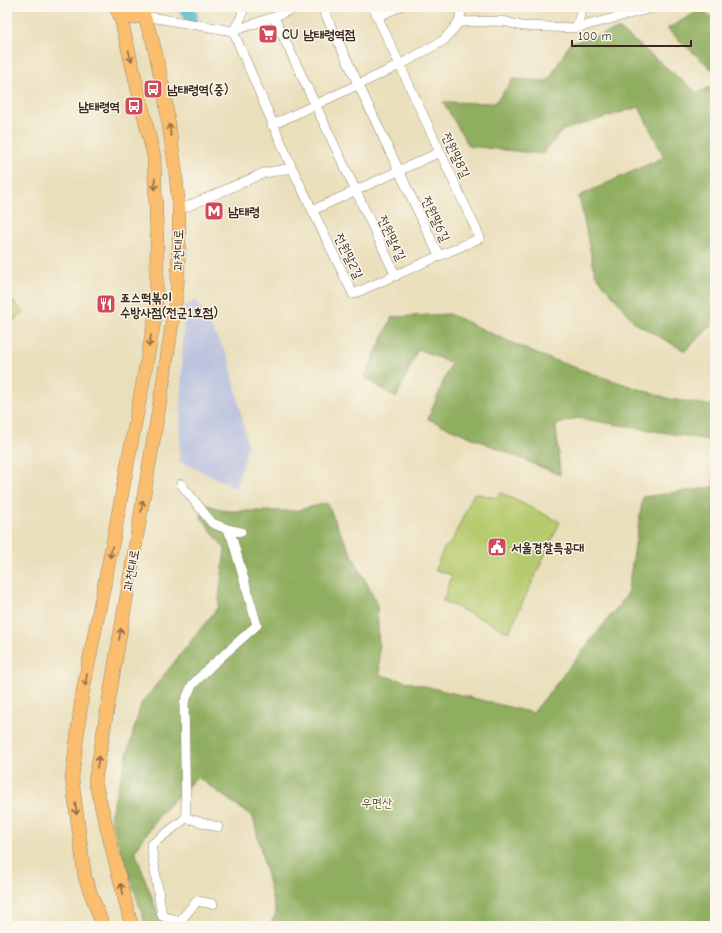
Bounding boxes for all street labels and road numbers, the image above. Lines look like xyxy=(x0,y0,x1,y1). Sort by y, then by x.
street label: 전원말8길 xyxy=(439,130,473,180)
street label: 전원말6길 xyxy=(419,194,453,244)
street label: 전원말4길 xyxy=(375,213,409,263)
street label: 과천대로 xyxy=(170,229,186,271)
street label: 전원말2길 xyxy=(332,231,366,281)
street label: 과천대로 xyxy=(120,548,142,592)

